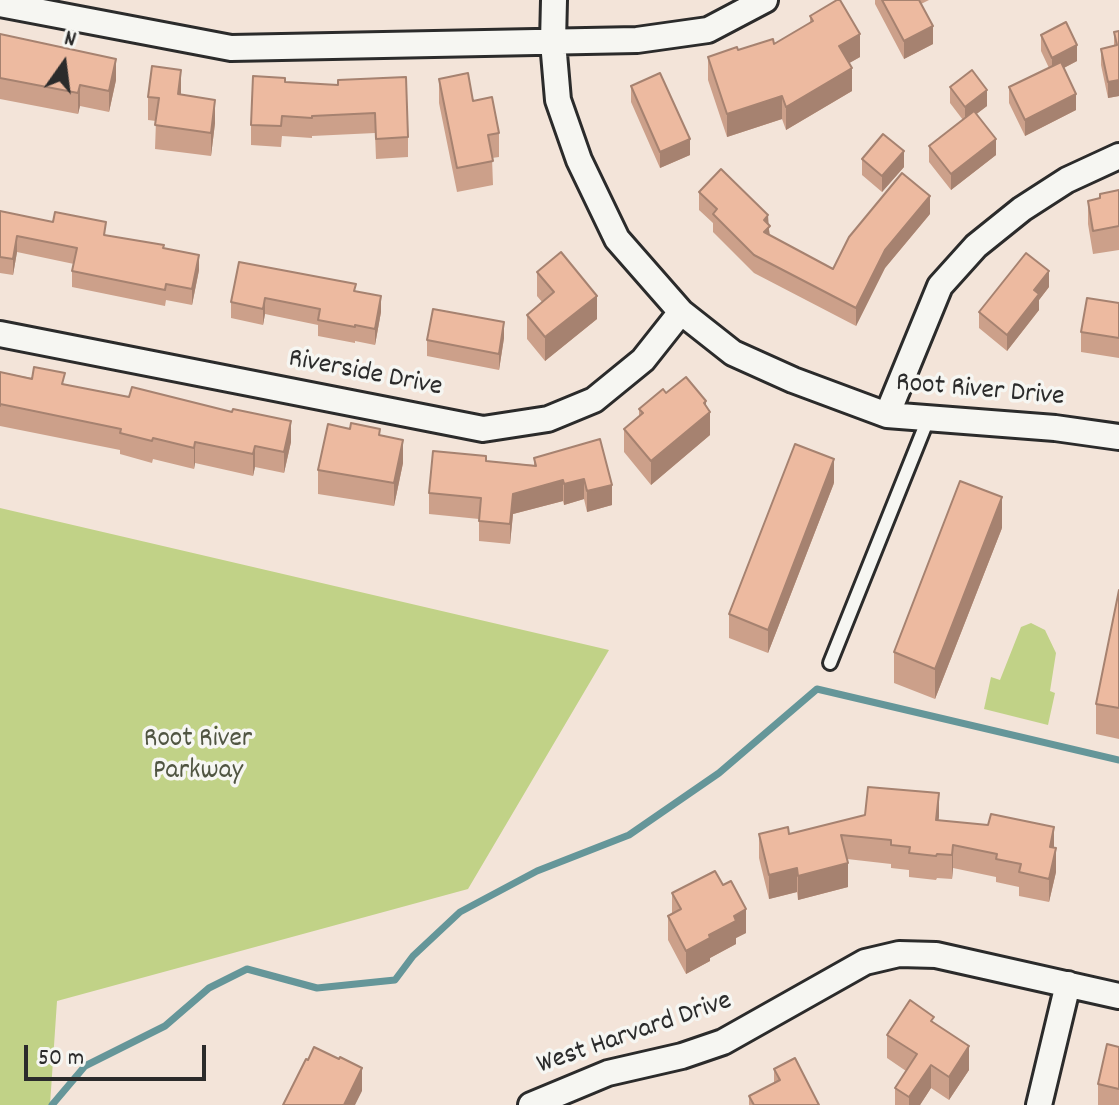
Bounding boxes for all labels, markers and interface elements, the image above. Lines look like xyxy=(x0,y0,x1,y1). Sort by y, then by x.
north arrow xyxy=(24,24,104,104)
text: N xyxy=(61,24,79,57)
street label: Riverside Drive xyxy=(285,344,445,406)
street label: Root River Drive xyxy=(894,368,1066,416)
park label: Root River Parkway xyxy=(144,724,252,790)
street label: West Harvard Drive xyxy=(533,986,737,1084)
scale bar xyxy=(28,1029,210,1079)
text: 50 m xyxy=(38,1042,84,1076)

